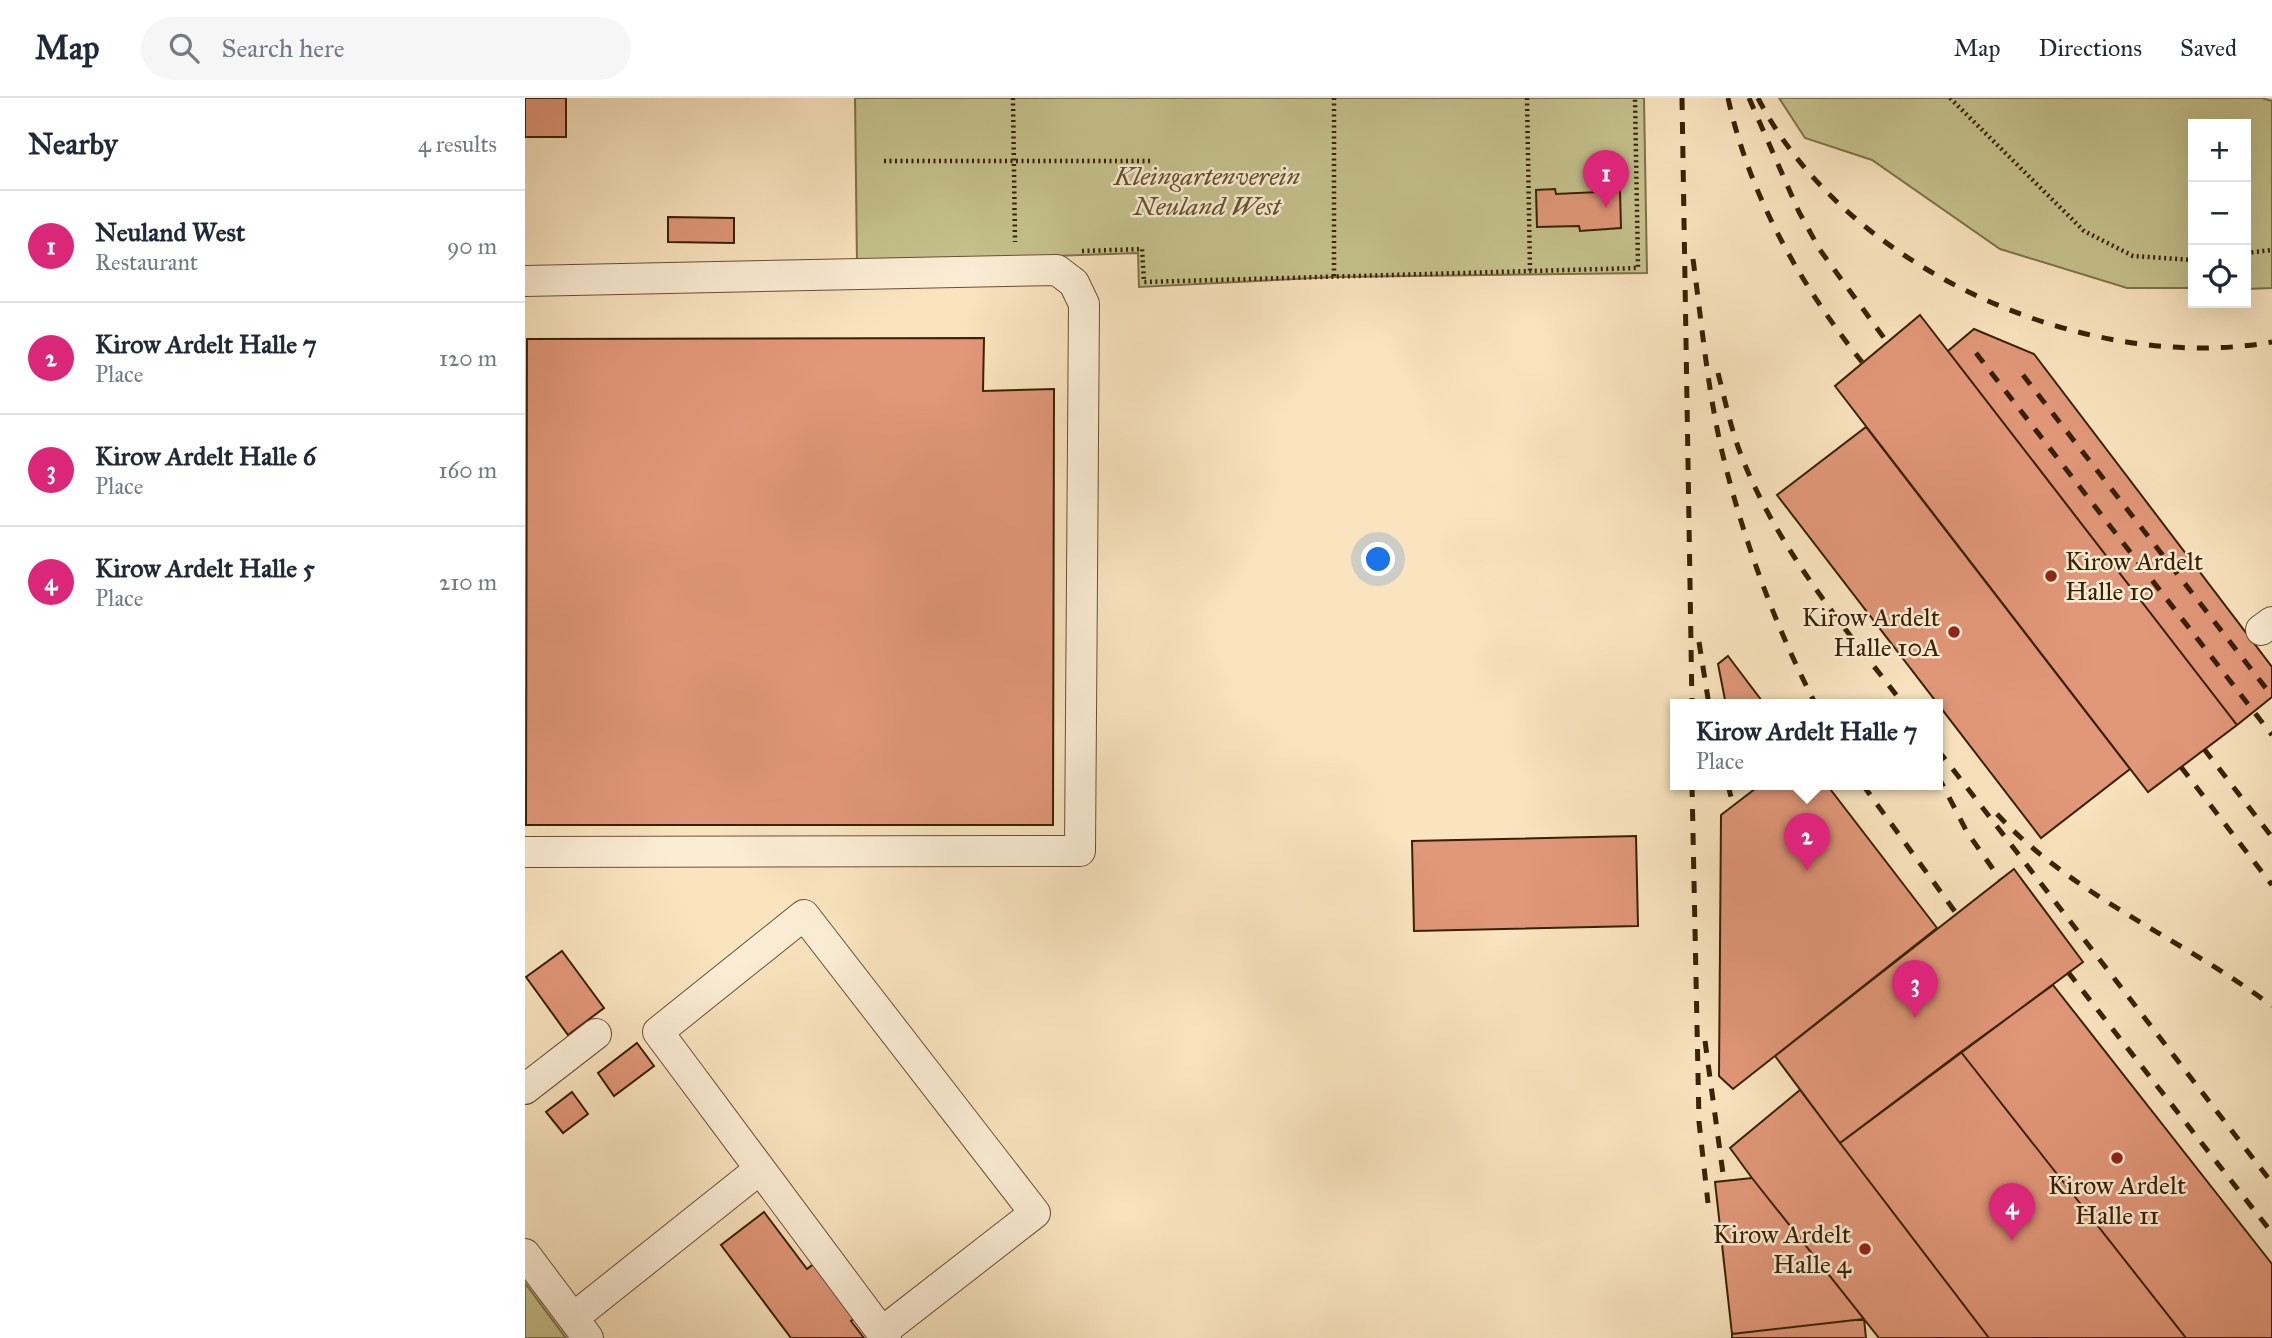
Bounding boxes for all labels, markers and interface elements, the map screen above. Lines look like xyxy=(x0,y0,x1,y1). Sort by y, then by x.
search box xyxy=(141,17,631,80)
text: Map xyxy=(35,28,99,68)
icon: search xyxy=(165,29,203,67)
text: Search here xyxy=(221,32,345,64)
text: Map xyxy=(1954,33,2001,63)
text: Directions xyxy=(2039,33,2142,63)
text: Saved xyxy=(2180,33,2237,63)
map controls xyxy=(2188,119,2251,308)
button: + xyxy=(2188,119,2251,182)
text: Nearby xyxy=(28,126,118,162)
text: 4 results xyxy=(418,130,497,158)
pin: 1 xyxy=(1583,150,1629,208)
park label: Kleingartenverein Neuland West xyxy=(1112,160,1300,222)
button: − xyxy=(2188,182,2251,245)
text: Neuland West xyxy=(95,216,245,248)
text: 1 xyxy=(46,232,56,260)
text: 90 m xyxy=(447,232,497,260)
button: locate xyxy=(2188,245,2251,308)
text: Restaurant xyxy=(95,248,198,276)
text: Kirow Ardelt Halle 7 xyxy=(95,328,317,360)
text: 2 xyxy=(45,344,57,372)
text: 120 m xyxy=(439,344,497,372)
text: Place xyxy=(95,360,143,388)
text: Kirow Ardelt Halle 6 xyxy=(95,440,316,472)
text: 3 xyxy=(46,456,56,484)
text: 160 m xyxy=(439,456,497,484)
text: Place xyxy=(95,472,143,500)
your location xyxy=(1361,542,1395,576)
place label: Kirow Ardelt Halle 10 xyxy=(2065,545,2203,607)
text: Kirow Ardelt Halle 5 xyxy=(95,552,315,584)
text: 4 xyxy=(45,568,57,596)
text: 210 m xyxy=(439,568,497,596)
marker: Kirow Ardelt Halle 10 xyxy=(2043,568,2059,584)
text: Place xyxy=(95,584,143,612)
place label: Kirow Ardelt Halle 10A xyxy=(1802,601,1940,663)
marker: Kirow Ardelt Halle 10A xyxy=(1946,624,1962,640)
popup xyxy=(1670,699,1943,790)
text: Kirow Ardelt Halle 7 xyxy=(1696,715,1917,747)
text: Place xyxy=(1696,747,1744,775)
pin: 2 xyxy=(1784,813,1830,871)
pin: 3 xyxy=(1892,960,1938,1018)
marker: Kirow Ardelt Halle 11 xyxy=(2109,1150,2125,1166)
place label: Kirow Ardelt Halle 11 xyxy=(2048,1169,2186,1231)
pin: 4 xyxy=(1989,1183,2035,1241)
place label: Kirow Ardelt Halle 4 xyxy=(1713,1218,1852,1280)
marker: Kirow Ardelt Halle 4 xyxy=(1857,1241,1873,1257)

